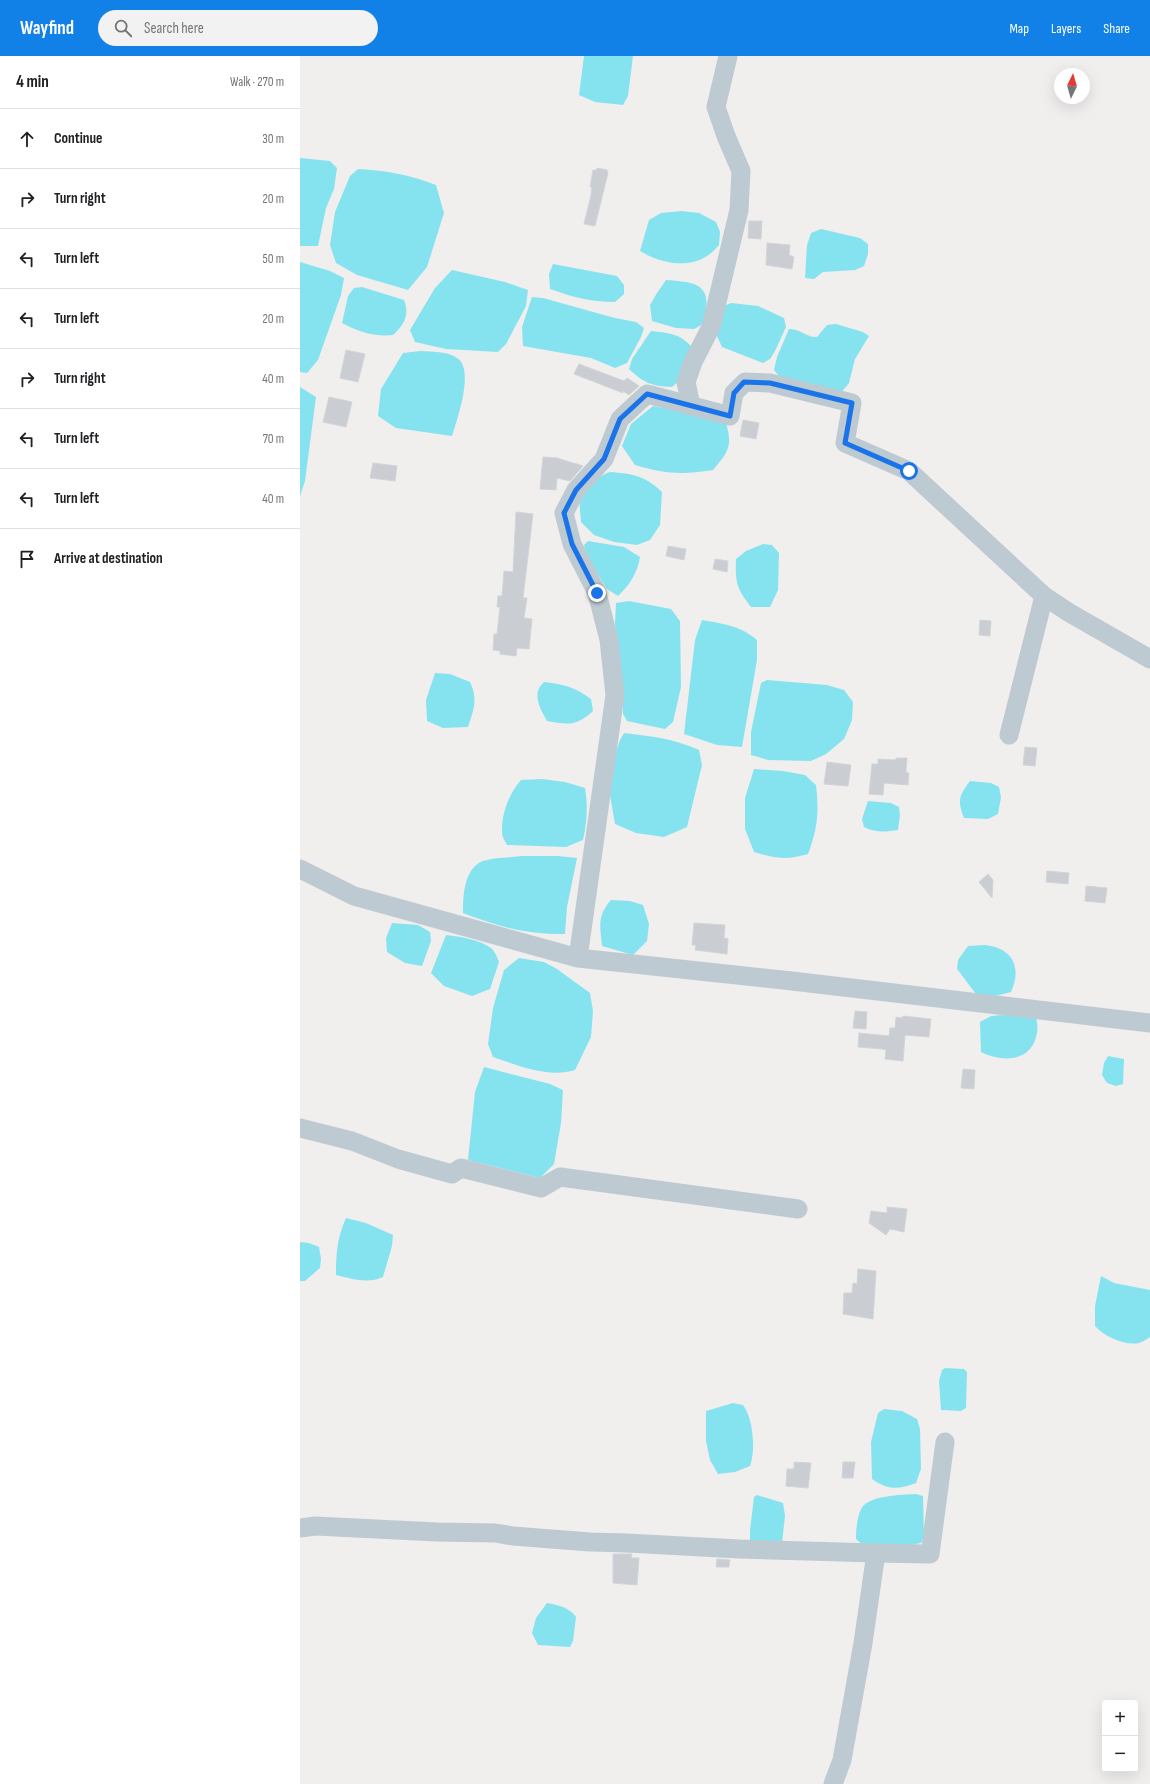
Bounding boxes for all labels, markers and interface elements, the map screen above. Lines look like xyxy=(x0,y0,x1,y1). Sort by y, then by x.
search box xyxy=(98,10,378,46)
text: Wayfind xyxy=(20,17,74,40)
icon: search xyxy=(112,17,134,39)
text: Search here xyxy=(144,19,204,38)
text: Map xyxy=(1009,20,1029,37)
text: Layers xyxy=(1051,20,1081,37)
text: Share xyxy=(1103,20,1130,37)
north arrow xyxy=(1054,68,1090,104)
text: 4 min xyxy=(16,72,49,92)
text: Walk · 270 m xyxy=(230,74,284,90)
icon: ahead xyxy=(16,128,38,150)
text: Continue xyxy=(54,129,103,148)
text: 30 m xyxy=(262,131,284,147)
icon: right xyxy=(16,188,38,210)
text: Turn right xyxy=(54,189,106,208)
text: 20 m xyxy=(262,191,284,207)
icon: left xyxy=(16,248,38,270)
text: Turn left xyxy=(54,249,99,268)
text: 50 m xyxy=(263,251,284,267)
icon: left xyxy=(16,308,38,330)
text: Turn left xyxy=(54,309,99,328)
text: 20 m xyxy=(262,311,284,327)
icon: right xyxy=(16,368,38,390)
text: Turn right xyxy=(54,369,106,388)
text: 40 m xyxy=(262,371,284,387)
icon: left xyxy=(16,428,38,450)
text: Turn left xyxy=(54,429,99,448)
text: 70 m xyxy=(263,431,284,447)
route start xyxy=(900,462,918,480)
icon: left xyxy=(16,488,38,510)
text: Turn left xyxy=(54,489,99,508)
text: 40 m xyxy=(262,491,284,507)
icon: arrive xyxy=(16,548,38,570)
text: Arrive at destination xyxy=(54,549,163,568)
route end xyxy=(588,584,606,602)
map controls xyxy=(1102,1700,1138,1772)
button: + xyxy=(1102,1700,1138,1736)
button: − xyxy=(1102,1736,1138,1772)

